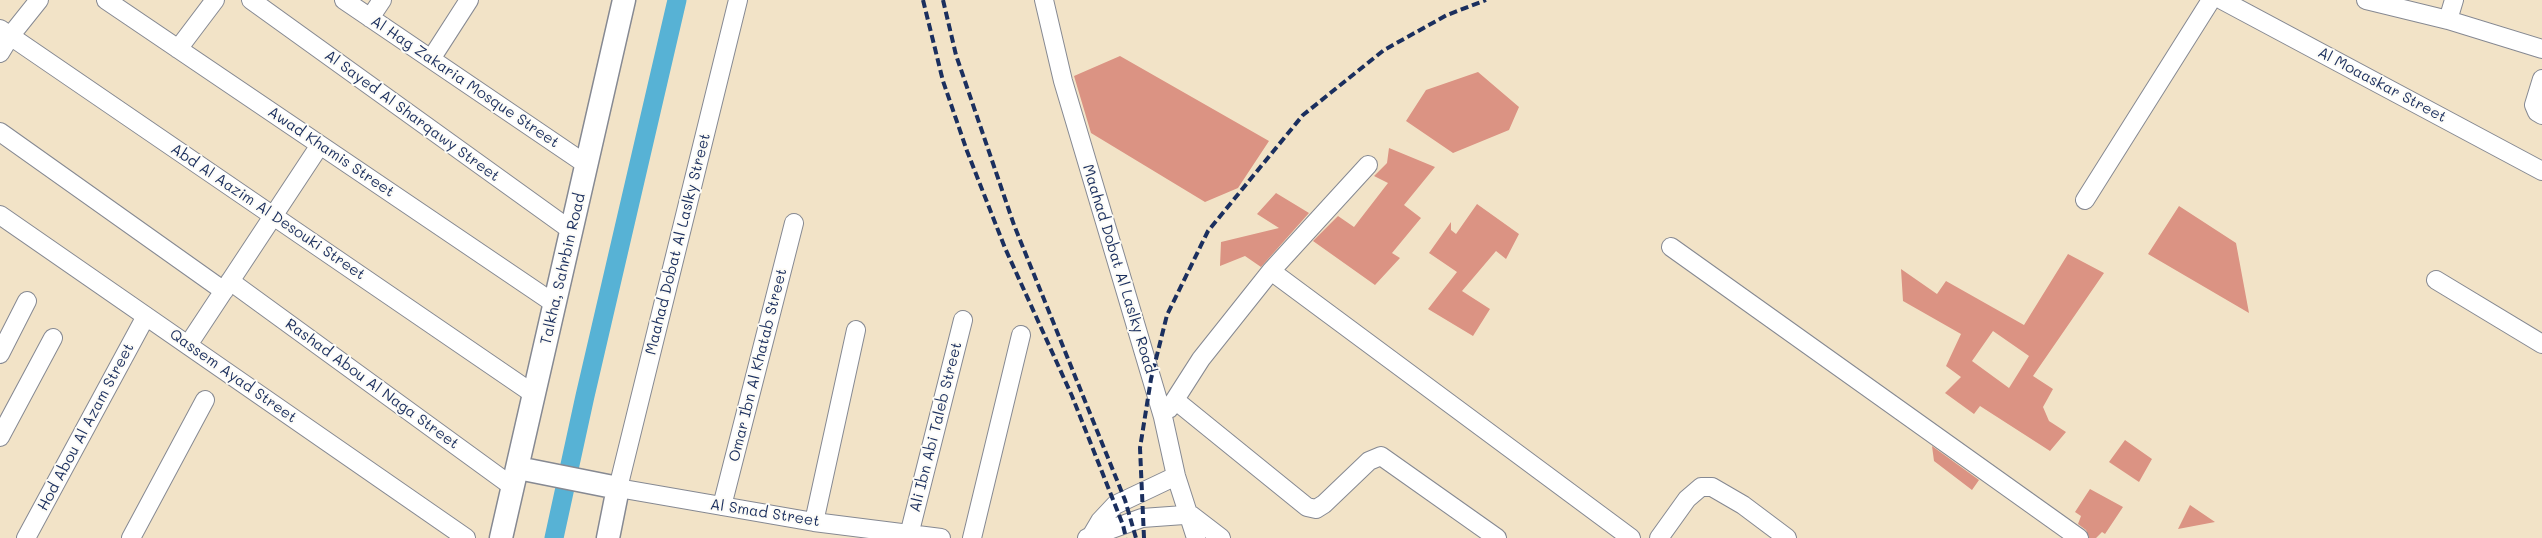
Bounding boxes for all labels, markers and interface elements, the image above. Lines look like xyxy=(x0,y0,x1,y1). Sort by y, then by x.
street label: Al Hag Zakaria Mosque Street xyxy=(367,12,563,152)
street label: Al Moaaskar Street xyxy=(2315,43,2449,127)
street label: Al Sayed Al Sharqawy Street xyxy=(321,46,503,186)
street label: Awad Khamis Street xyxy=(264,103,398,201)
street label: Maahad Dobat Al Laslky Street xyxy=(642,131,714,357)
street label: Abd Al Aazim Al Desouki Street xyxy=(167,140,369,284)
street label: Maahad Dobat Al Laslky Road xyxy=(1079,162,1159,376)
street label: Talkha, Sahrbin Road xyxy=(537,191,589,347)
street label: Omar Ibn Al Khatab Street xyxy=(725,266,791,464)
street label: Rashad Abou Al Naga Street xyxy=(282,315,462,453)
street label: Qassem Ayad Street xyxy=(166,325,300,427)
street label: Hod Abou Al Azam Street xyxy=(34,340,138,514)
street label: Ali Ibn Abi Taleb Street xyxy=(906,340,966,514)
street label: Al Smad Street xyxy=(709,495,821,531)

